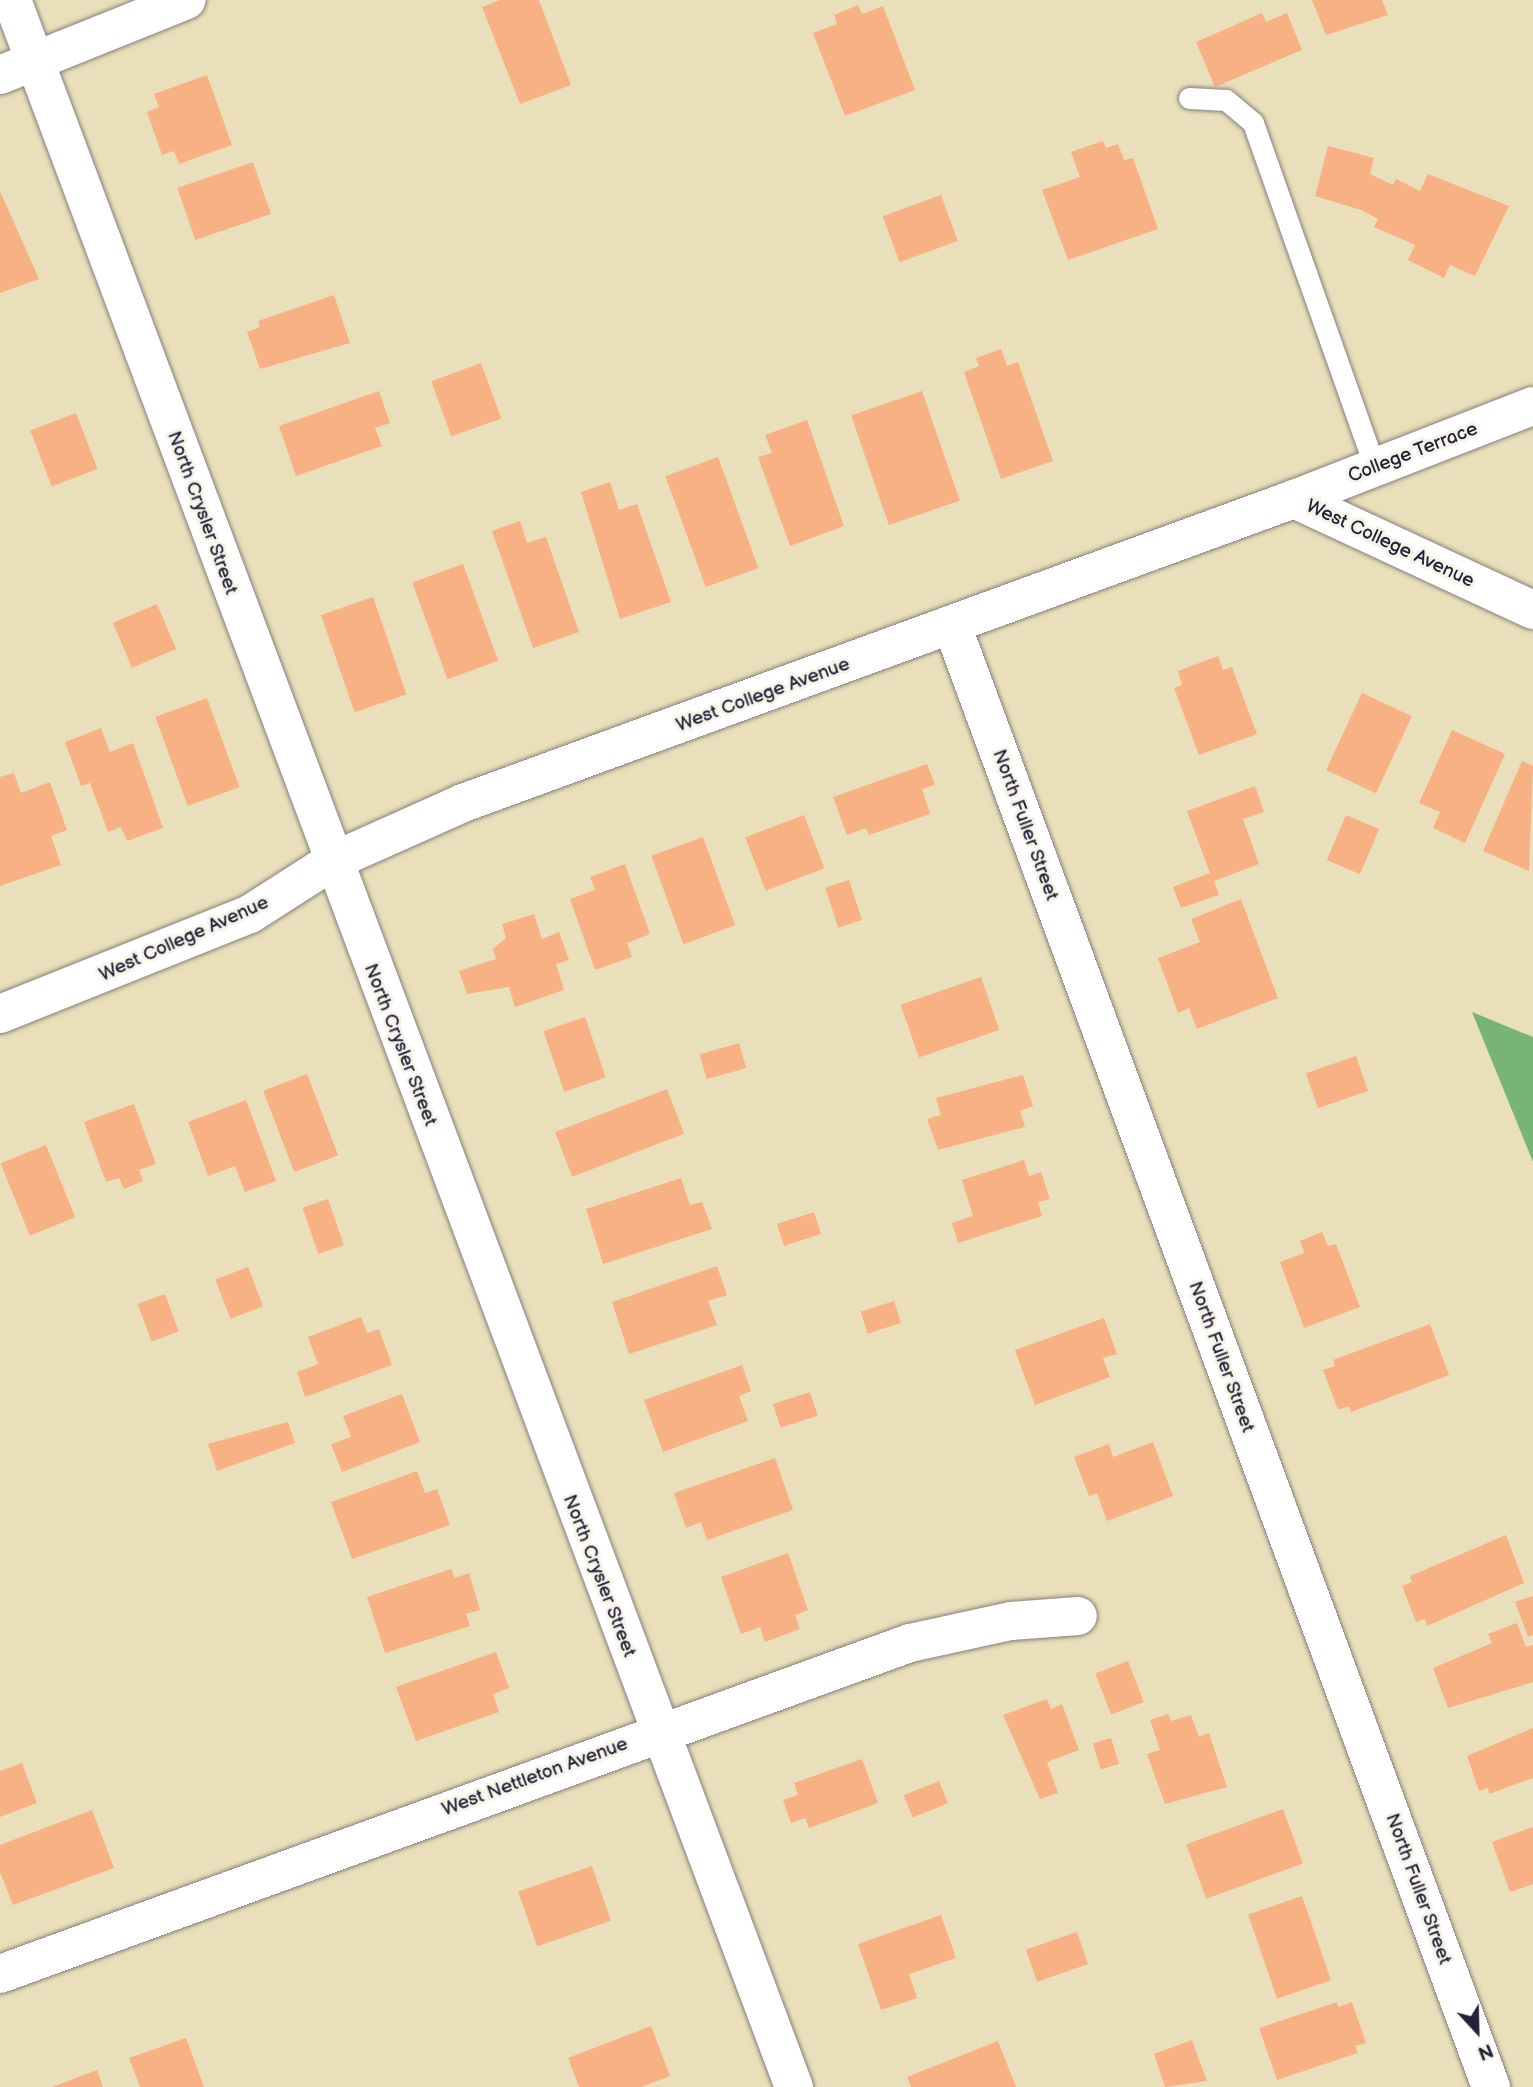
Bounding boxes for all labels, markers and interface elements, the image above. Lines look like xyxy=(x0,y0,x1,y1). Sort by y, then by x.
street label: College Terrace xyxy=(1345,418,1481,488)
street label: North Crysler Street xyxy=(162,428,242,598)
street label: West College Avenue xyxy=(1302,495,1478,593)
street label: West College Avenue xyxy=(673,653,853,737)
street label: North Fuller Street xyxy=(987,746,1063,904)
street label: West College Avenue xyxy=(96,891,272,987)
street label: North Crysler Street xyxy=(358,960,442,1130)
street label: North Fuller Street xyxy=(1183,1278,1259,1436)
street label: North Crysler Street xyxy=(557,1491,641,1661)
street label: West Nettleton Avenue xyxy=(439,1733,631,1821)
street label: North Fuller Street xyxy=(1380,1810,1456,1968)
north arrow xyxy=(1442,1996,1512,2066)
text: N xyxy=(1474,2038,1496,2064)

